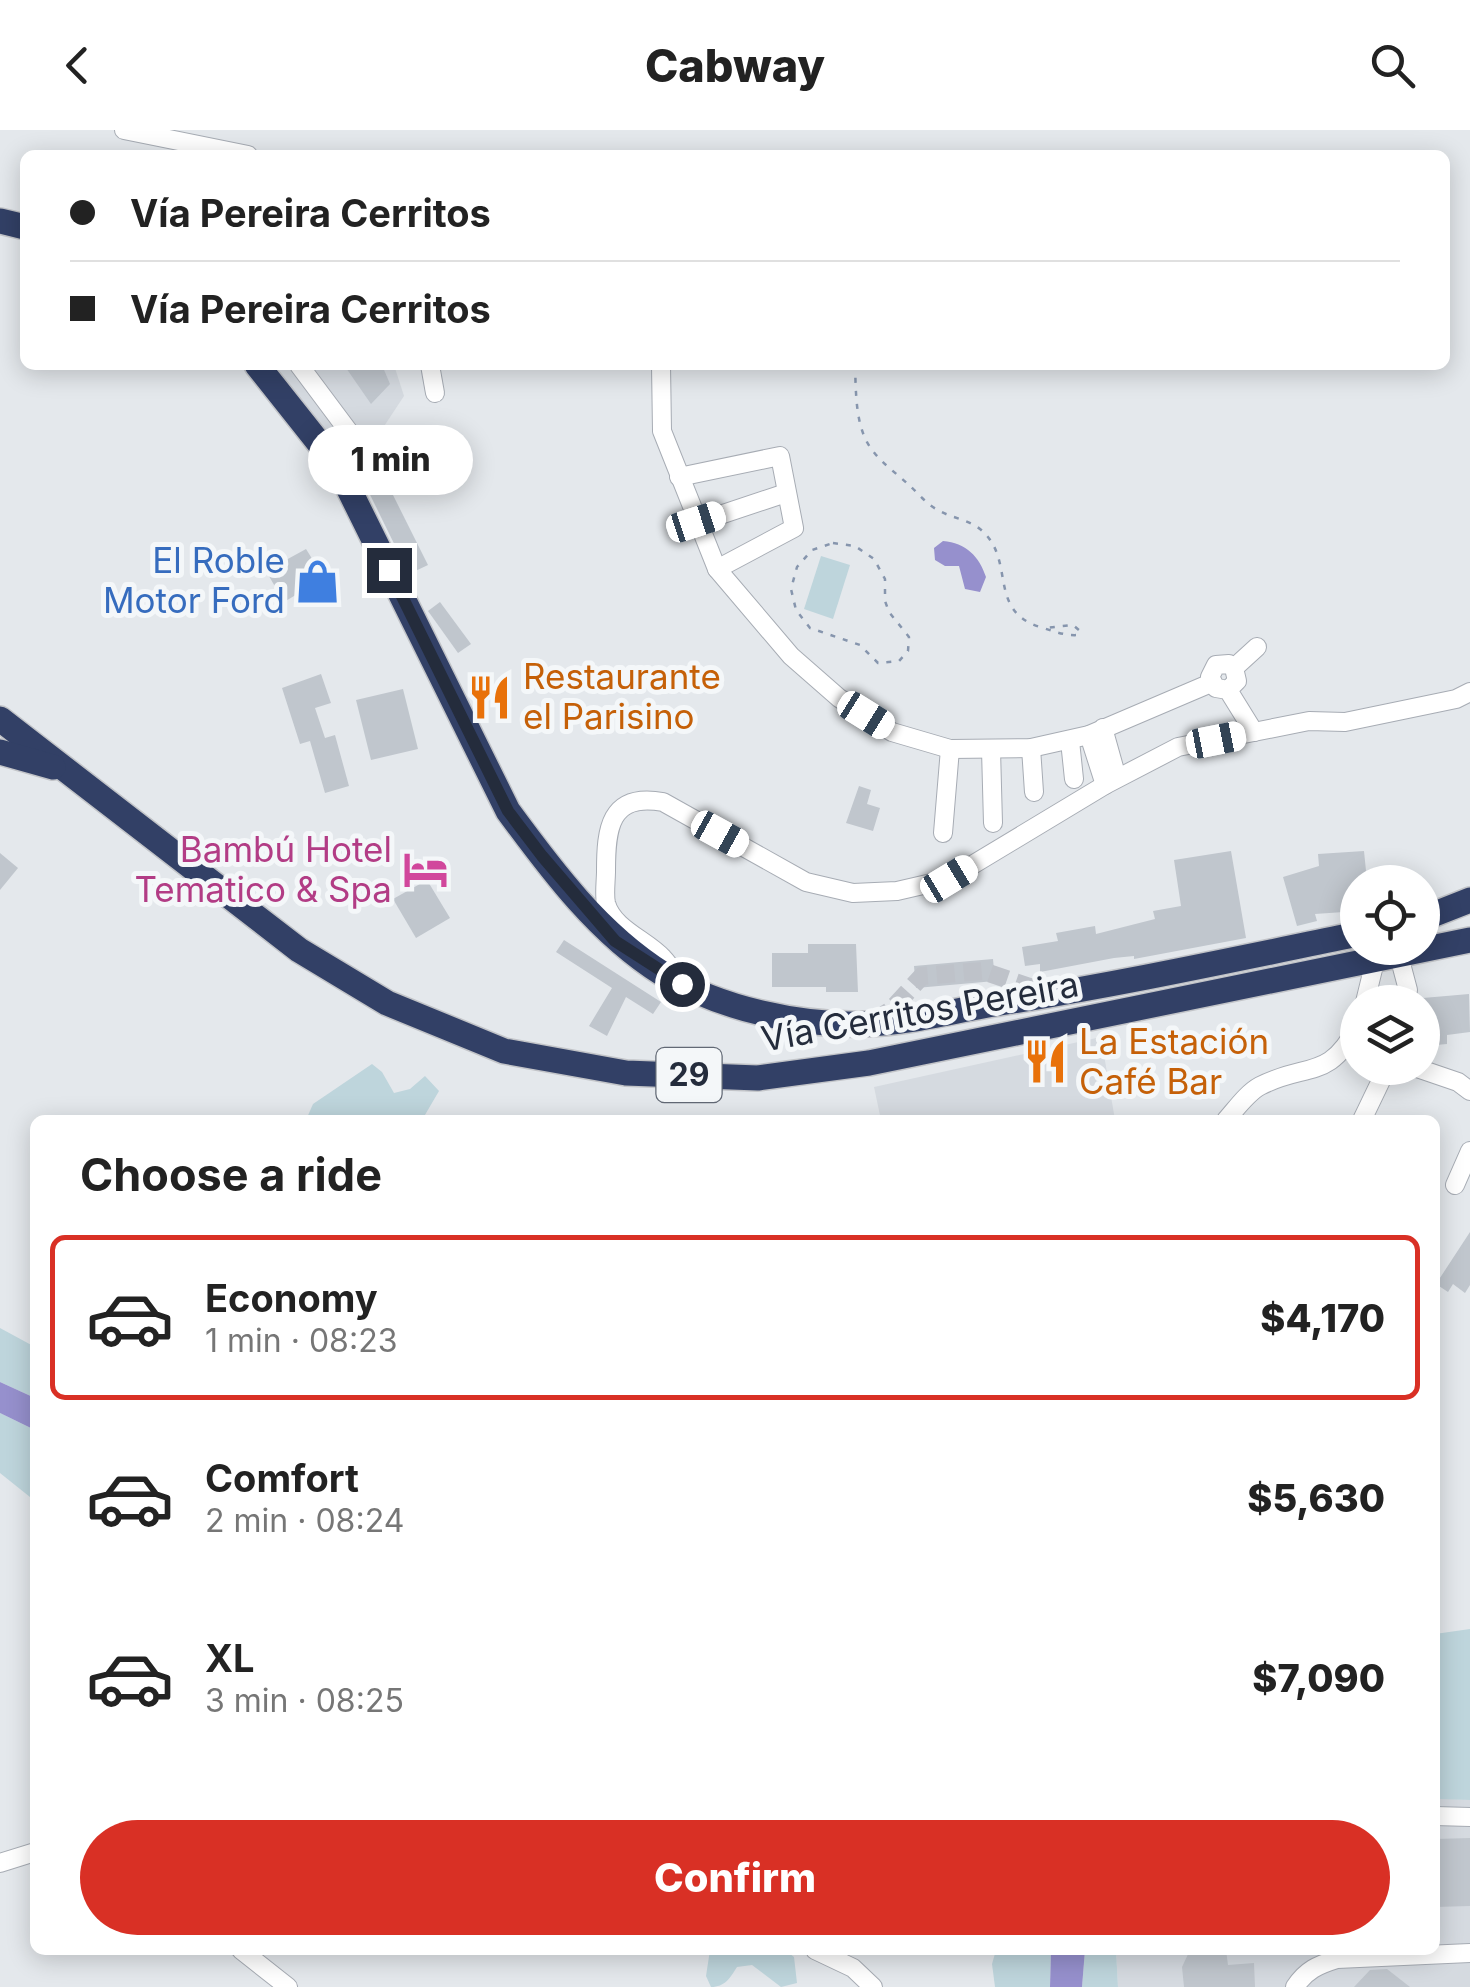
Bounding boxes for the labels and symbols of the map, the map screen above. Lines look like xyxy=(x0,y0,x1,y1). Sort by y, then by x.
callout: 1 min xyxy=(306,425,472,495)
car xyxy=(663,498,729,546)
place label: El Roble Motor Ford xyxy=(103,539,285,621)
route end xyxy=(367,548,412,593)
shop icon: El Roble Motor Ford xyxy=(294,557,342,605)
place label: Restaurante el Parisino xyxy=(523,655,721,737)
restaurant icon: Restaurante el Parisino xyxy=(466,673,514,721)
car xyxy=(833,686,899,744)
car xyxy=(1184,720,1248,760)
car xyxy=(686,806,754,862)
place label: Bambú Hotel Tematico & Spa xyxy=(134,828,392,910)
hotel icon: Bambú Hotel Tematico & Spa xyxy=(401,846,449,894)
car xyxy=(916,851,982,907)
route start xyxy=(660,962,705,1007)
street label: Vía Cerritos Pereira xyxy=(758,962,1082,1060)
place label: La Estación Café Bar xyxy=(1079,1020,1269,1102)
restaurant icon: La Estación Café Bar xyxy=(1022,1038,1070,1086)
road number: 29 xyxy=(656,1048,722,1102)

